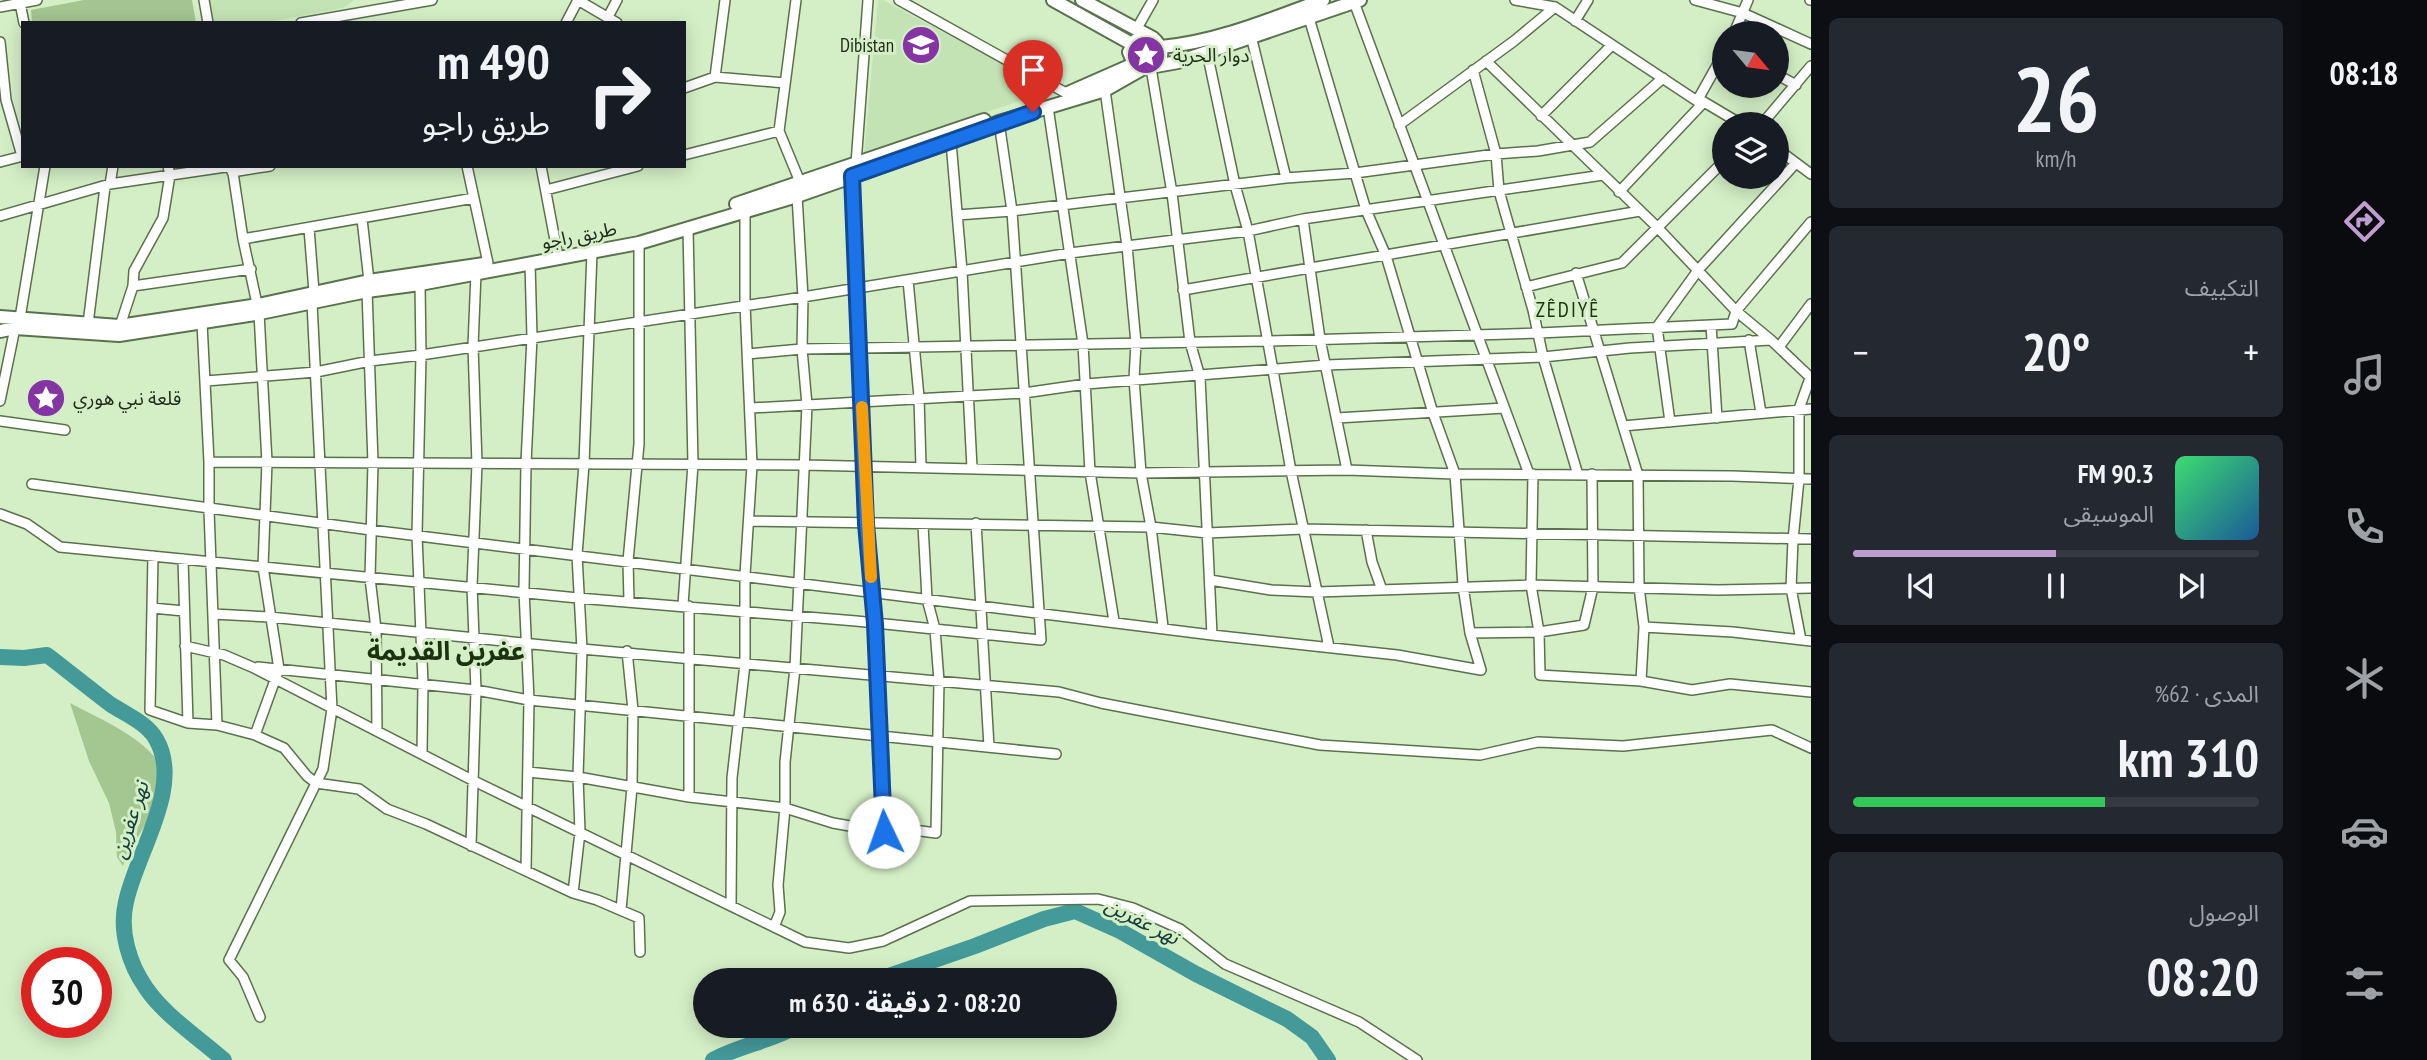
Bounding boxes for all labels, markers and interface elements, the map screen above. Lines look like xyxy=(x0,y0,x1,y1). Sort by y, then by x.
north arrow xyxy=(1712,21,1788,98)
map controls xyxy=(1712,21,1789,189)
school or university icon: Dibistan xyxy=(900,24,942,66)
text: 490 m xyxy=(437,29,550,93)
place label: Dibistan xyxy=(840,33,894,57)
place icon: دوار الحرية xyxy=(1125,34,1167,76)
text: 26 xyxy=(2013,39,2100,157)
pin xyxy=(1003,40,1063,112)
place label: دوار الحرية xyxy=(1173,43,1250,67)
icon: right xyxy=(574,49,665,140)
icon: arrive xyxy=(1014,51,1052,89)
text: 08:18 xyxy=(2329,52,2399,94)
text: طريق راجو xyxy=(422,102,550,144)
button: layers xyxy=(1712,112,1789,189)
text: km/h xyxy=(2036,144,2076,173)
icon: directions xyxy=(2340,197,2389,246)
street label: طريق راجو xyxy=(539,216,619,254)
text: التكييف xyxy=(2185,273,2259,302)
district label: ZÊDIYÊ xyxy=(1536,296,1600,323)
text: 20° xyxy=(2022,318,2090,385)
text: − xyxy=(1853,327,1869,376)
text: + xyxy=(2243,327,2259,376)
icon: music xyxy=(2340,350,2389,399)
place icon: قلعة نبي هوري xyxy=(25,377,67,419)
place label: قلعة نبي هوري xyxy=(73,386,181,413)
text: 90.3 FM xyxy=(2078,457,2154,490)
text: الموسيقى xyxy=(2063,499,2154,528)
icon: phone xyxy=(2340,502,2389,551)
icon: previous xyxy=(1902,567,1940,605)
icon: pause xyxy=(2037,567,2075,605)
icon: next xyxy=(2172,567,2210,605)
district label: عفرين القديمة xyxy=(367,634,525,667)
icon: climate xyxy=(2340,654,2389,703)
text: المدى · 62% xyxy=(2155,679,2259,708)
text: 310 km xyxy=(2118,724,2259,791)
water label: نهر عفرين xyxy=(104,777,155,862)
position arrow xyxy=(847,795,921,869)
icon: car xyxy=(2340,807,2389,856)
water label: نهر عفرين xyxy=(1101,891,1185,951)
text: الوصول xyxy=(2189,898,2259,927)
text: 08:20 xyxy=(2147,943,2259,1010)
speed limit sign: 30 xyxy=(21,947,112,1038)
icon: filters xyxy=(2340,959,2389,1008)
text: 08:20 · 2 دقيقة · 630 m xyxy=(789,986,1021,1019)

